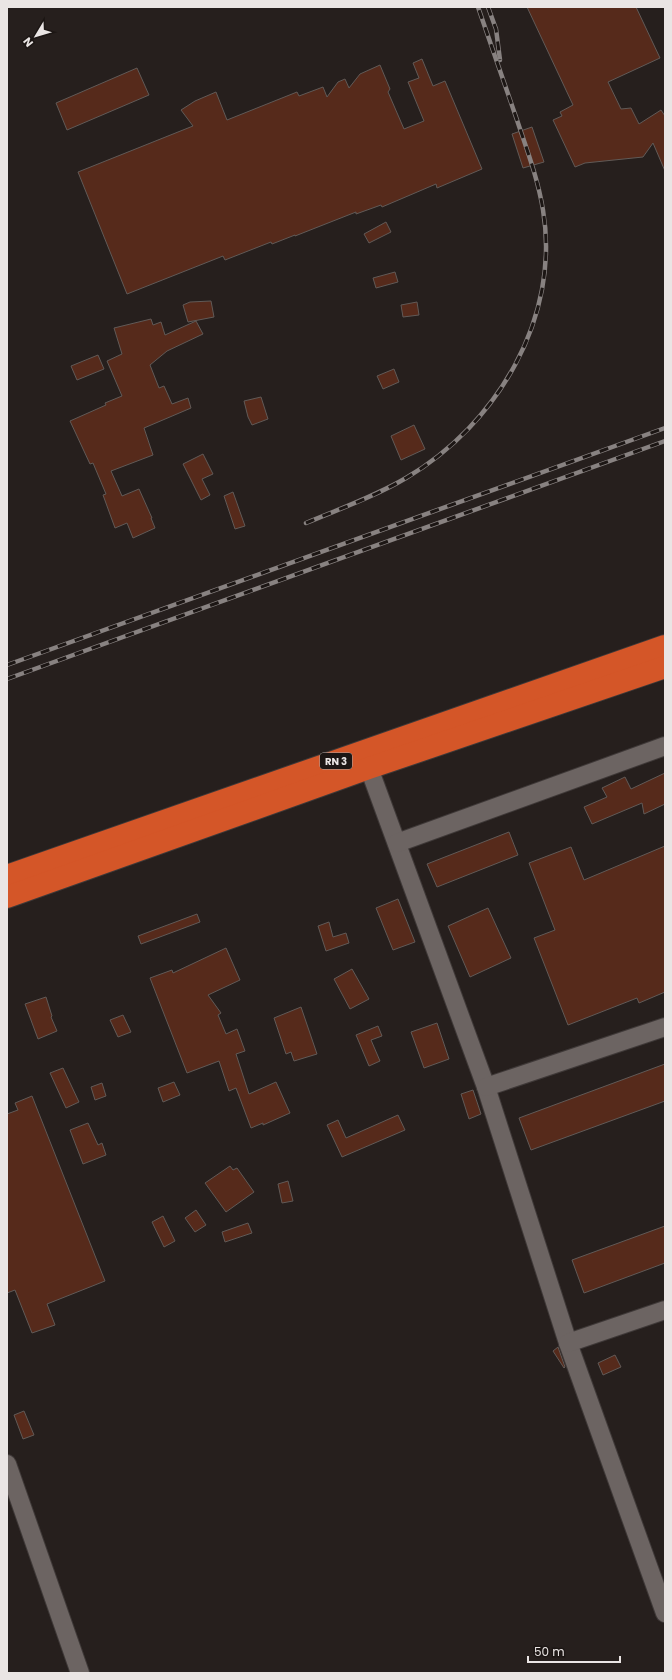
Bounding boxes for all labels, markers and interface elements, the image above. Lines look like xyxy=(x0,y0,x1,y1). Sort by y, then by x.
north arrow xyxy=(16,16,56,56)
text: N xyxy=(19,34,37,50)
road number: RN 3 xyxy=(320,753,352,769)
scale bar xyxy=(528,1638,620,1664)
text: 50 m xyxy=(534,1643,565,1660)

